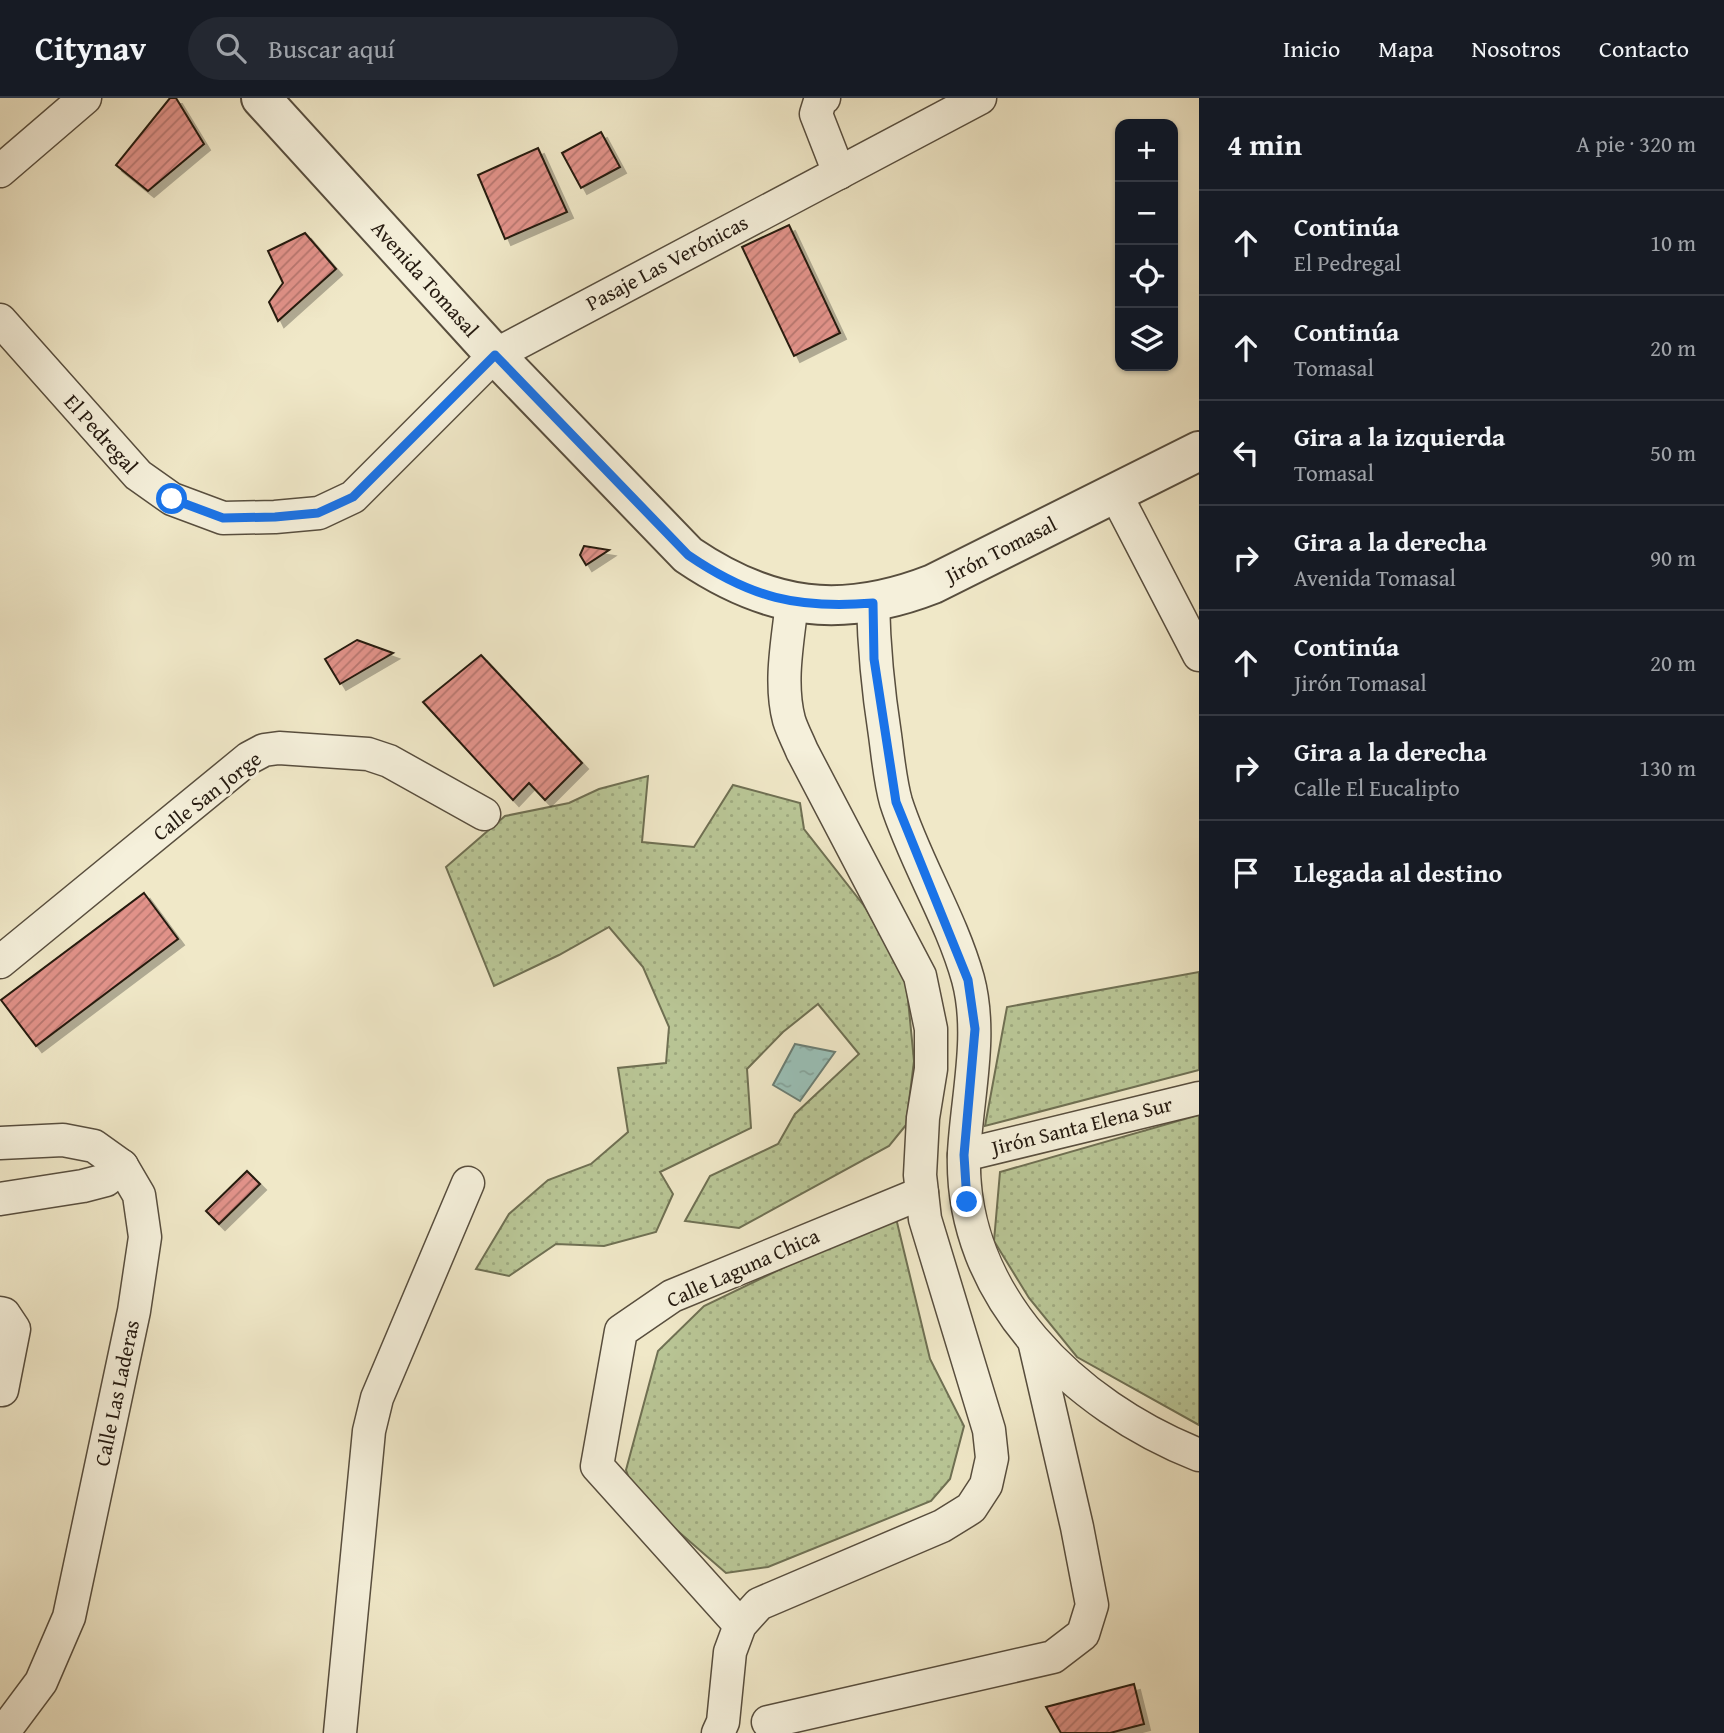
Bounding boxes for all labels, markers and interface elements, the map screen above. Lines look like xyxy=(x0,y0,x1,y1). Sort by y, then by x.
search box xyxy=(188,17,678,80)
text: Citynav xyxy=(35,24,146,72)
icon: search xyxy=(212,29,250,67)
text: Buscar aquí xyxy=(268,29,395,68)
text: Inicio xyxy=(1283,31,1340,66)
text: Mapa xyxy=(1378,31,1434,66)
text: Nosotros xyxy=(1472,31,1561,66)
text: Contacto xyxy=(1599,31,1689,66)
map controls xyxy=(1115,119,1178,371)
button: + xyxy=(1115,119,1178,182)
text: 4 min xyxy=(1227,122,1302,166)
text: A pie · 320 m xyxy=(1576,127,1696,160)
button: − xyxy=(1115,182,1178,245)
street label: Pasaje Las Verónicas xyxy=(580,207,753,318)
text: Continúa xyxy=(1294,207,1399,246)
street label: Avenida Tomasal xyxy=(364,213,486,344)
icon: ahead xyxy=(1227,224,1265,262)
text: 10 m xyxy=(1650,226,1696,259)
button: locate xyxy=(1115,245,1178,308)
text: El Pedregal xyxy=(1294,246,1401,279)
button: layers xyxy=(1115,308,1178,371)
text: Continúa xyxy=(1294,312,1399,351)
icon: ahead xyxy=(1227,329,1265,367)
text: 20 m xyxy=(1650,331,1696,364)
text: Tomasal xyxy=(1294,351,1374,384)
street label: El Pedregal xyxy=(57,387,146,481)
text: Gira a la izquierda xyxy=(1294,417,1505,456)
icon: left xyxy=(1227,434,1265,472)
text: 50 m xyxy=(1650,436,1696,469)
text: Tomasal xyxy=(1294,456,1374,489)
route start xyxy=(156,483,187,514)
street label: Jirón Tomasal xyxy=(937,508,1062,592)
text: Gira a la derecha xyxy=(1294,522,1487,561)
icon: right xyxy=(1227,539,1265,577)
text: 90 m xyxy=(1650,541,1696,574)
text: Avenida Tomasal xyxy=(1294,561,1456,594)
text: Continúa xyxy=(1294,627,1399,666)
icon: ahead xyxy=(1227,644,1265,682)
text: 20 m xyxy=(1650,646,1696,679)
text: Jirón Tomasal xyxy=(1294,666,1427,699)
text: Gira a la derecha xyxy=(1294,732,1487,771)
street label: Calle San Jorge xyxy=(146,743,268,848)
icon: right xyxy=(1227,749,1265,787)
text: 130 m xyxy=(1639,751,1696,784)
text: Calle El Eucalipto xyxy=(1294,771,1460,804)
text: Llegada al destino xyxy=(1294,853,1502,892)
icon: arrive xyxy=(1227,854,1265,892)
street label: Jirón Santa Elena Sur xyxy=(985,1088,1176,1164)
route end xyxy=(951,1186,982,1217)
street label: Calle Laguna Chica xyxy=(661,1220,824,1315)
street label: Calle Las Laderas xyxy=(86,1317,147,1469)

